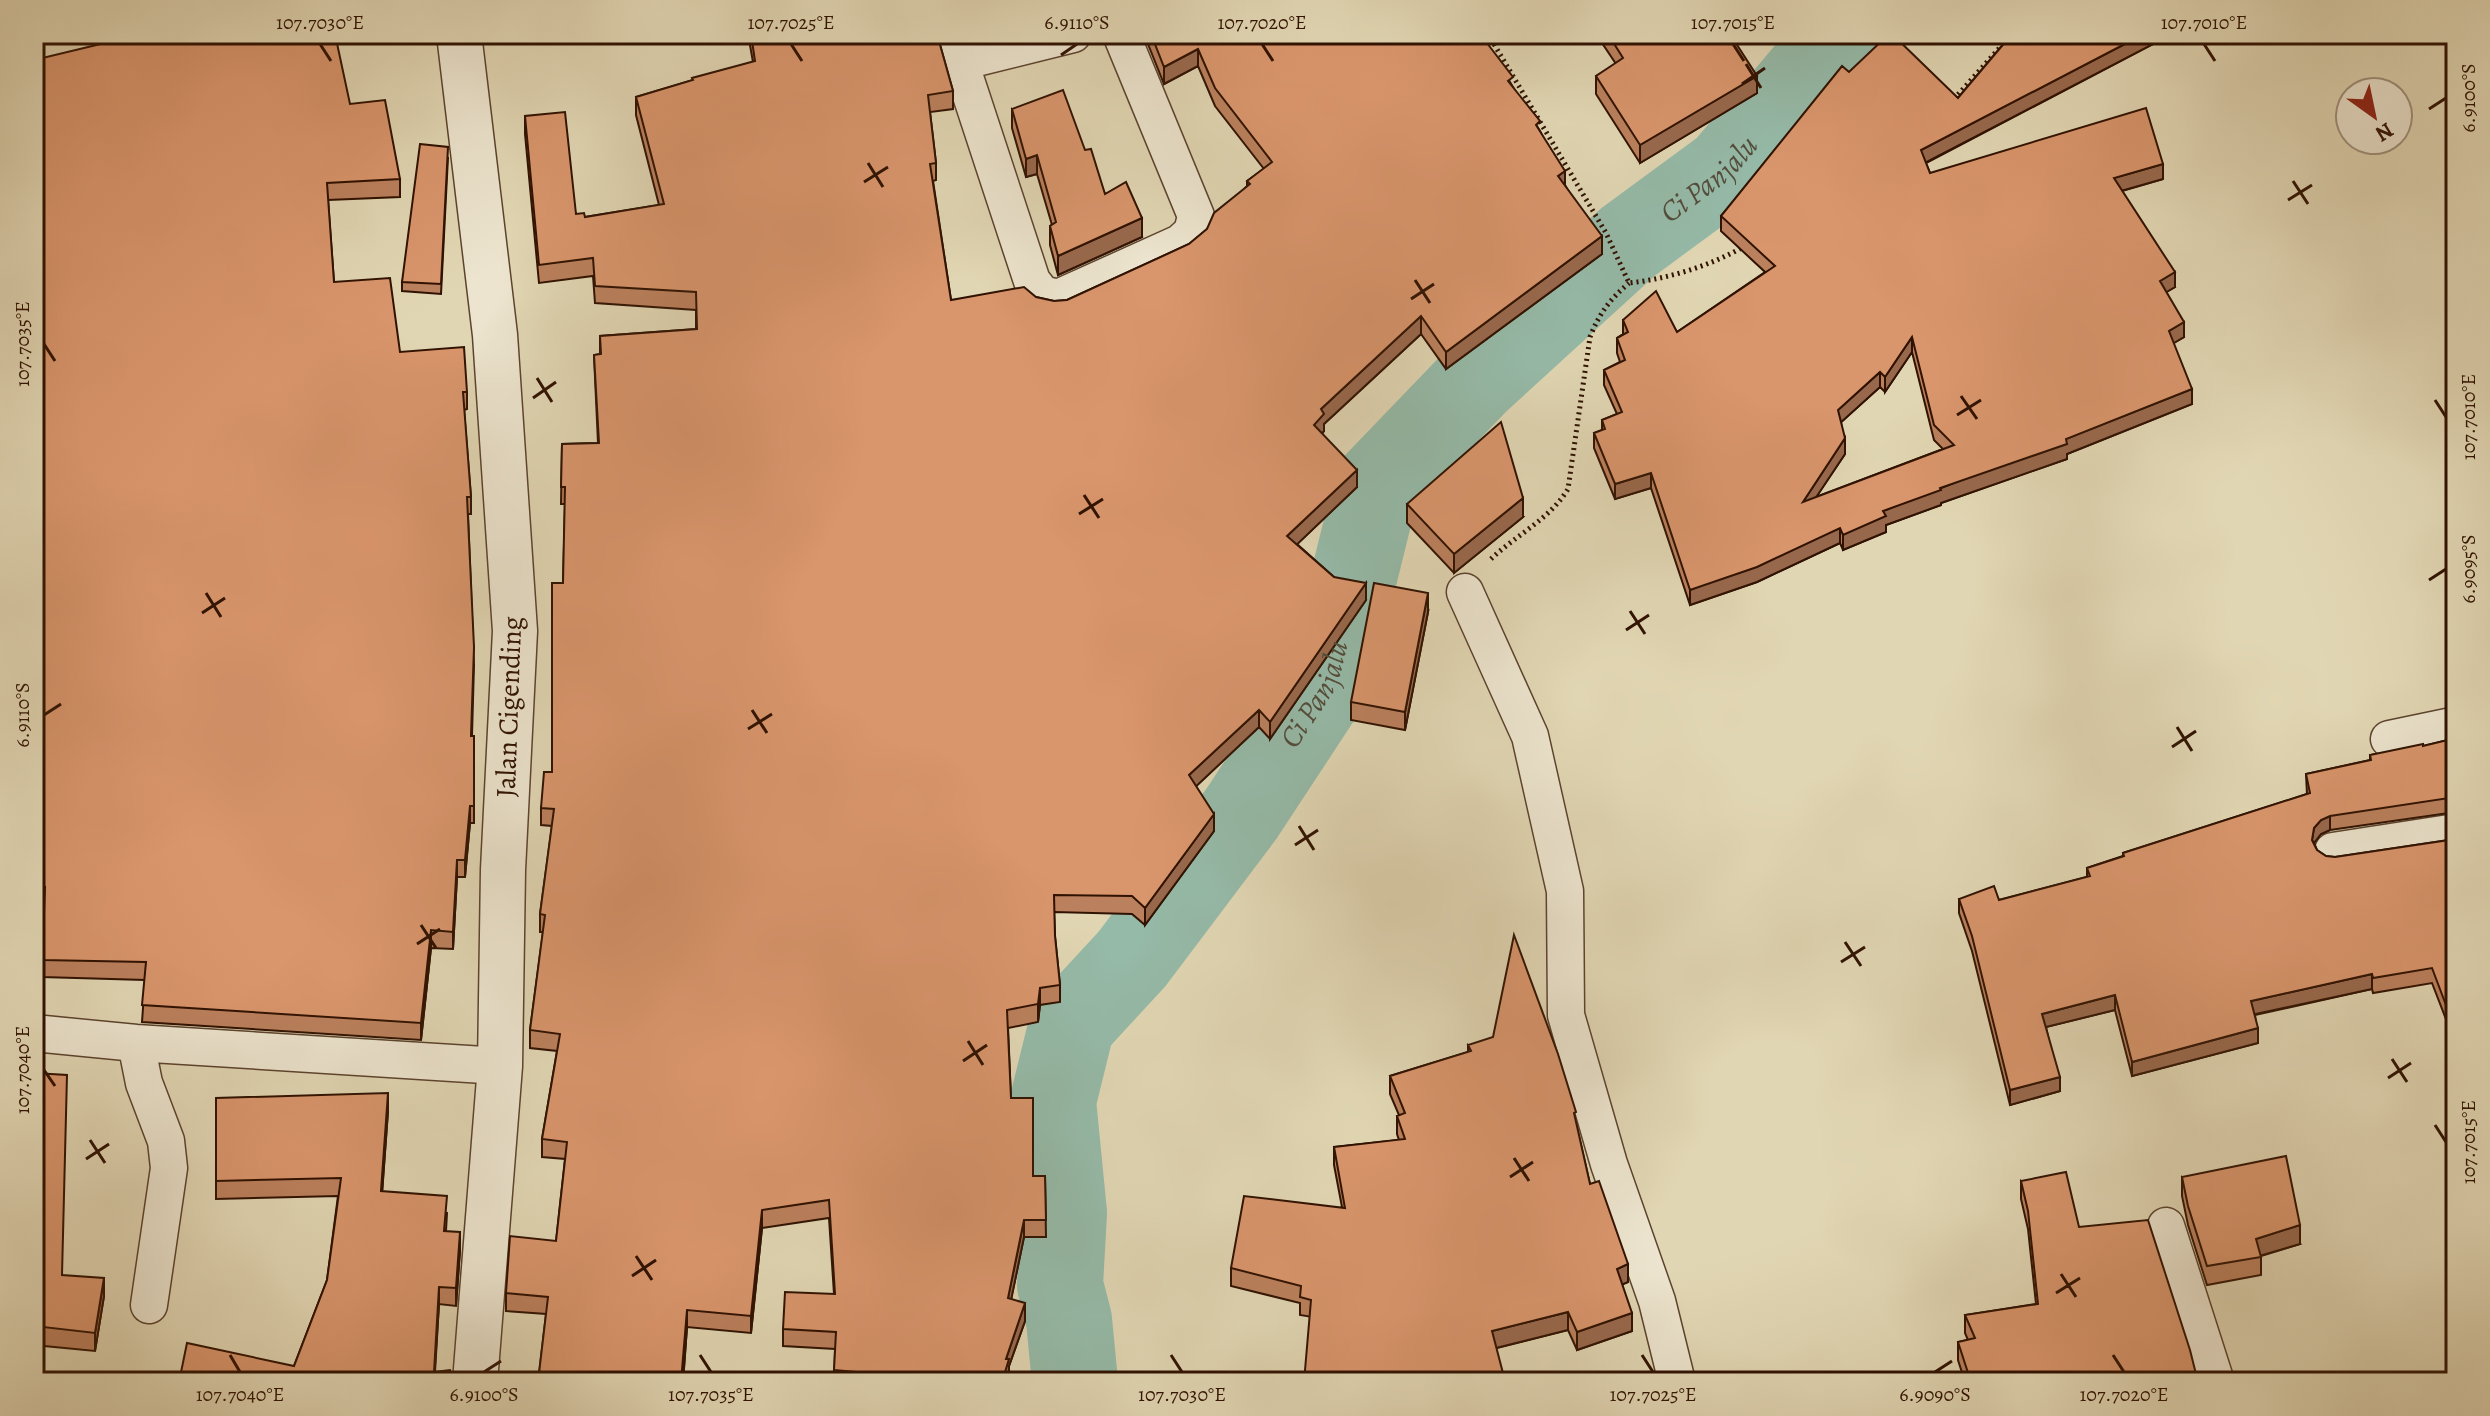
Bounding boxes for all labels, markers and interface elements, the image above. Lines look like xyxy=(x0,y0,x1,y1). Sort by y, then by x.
text: 107.7030°E xyxy=(276,9,364,36)
text: 107.7025°E xyxy=(747,9,835,36)
text: 6.9110°S xyxy=(1044,9,1110,36)
text: 107.7020°E xyxy=(1217,9,1307,36)
text: 107.7015°E xyxy=(1691,9,1775,36)
text: 107.7010°E xyxy=(2161,9,2247,36)
text: 6.9100°S xyxy=(2455,63,2482,133)
north arrow xyxy=(2334,76,2414,156)
text: N xyxy=(2369,115,2399,149)
water label: Ci Panjalu xyxy=(1652,127,1767,232)
text: 107.7035°E xyxy=(9,301,36,387)
text: 107.7010°E xyxy=(2455,374,2482,460)
text: 6.9095°S xyxy=(2455,534,2482,604)
street label: Jalan Cigending xyxy=(487,616,531,798)
water label: Ci Panjalu xyxy=(1270,636,1358,756)
text: 6.9110°S xyxy=(9,682,36,748)
text: 107.7040°E xyxy=(9,1026,36,1114)
text: 107.7015°E xyxy=(2455,1100,2482,1184)
text: 107.7040°E xyxy=(196,1381,284,1408)
text: 6.9100°S xyxy=(449,1381,519,1408)
text: 107.7035°E xyxy=(668,1381,754,1408)
text: 107.7030°E xyxy=(1138,1381,1226,1408)
text: 107.7025°E xyxy=(1609,1381,1697,1408)
text: 6.9090°S xyxy=(1899,1381,1971,1408)
text: 107.7020°E xyxy=(2079,1381,2169,1408)

